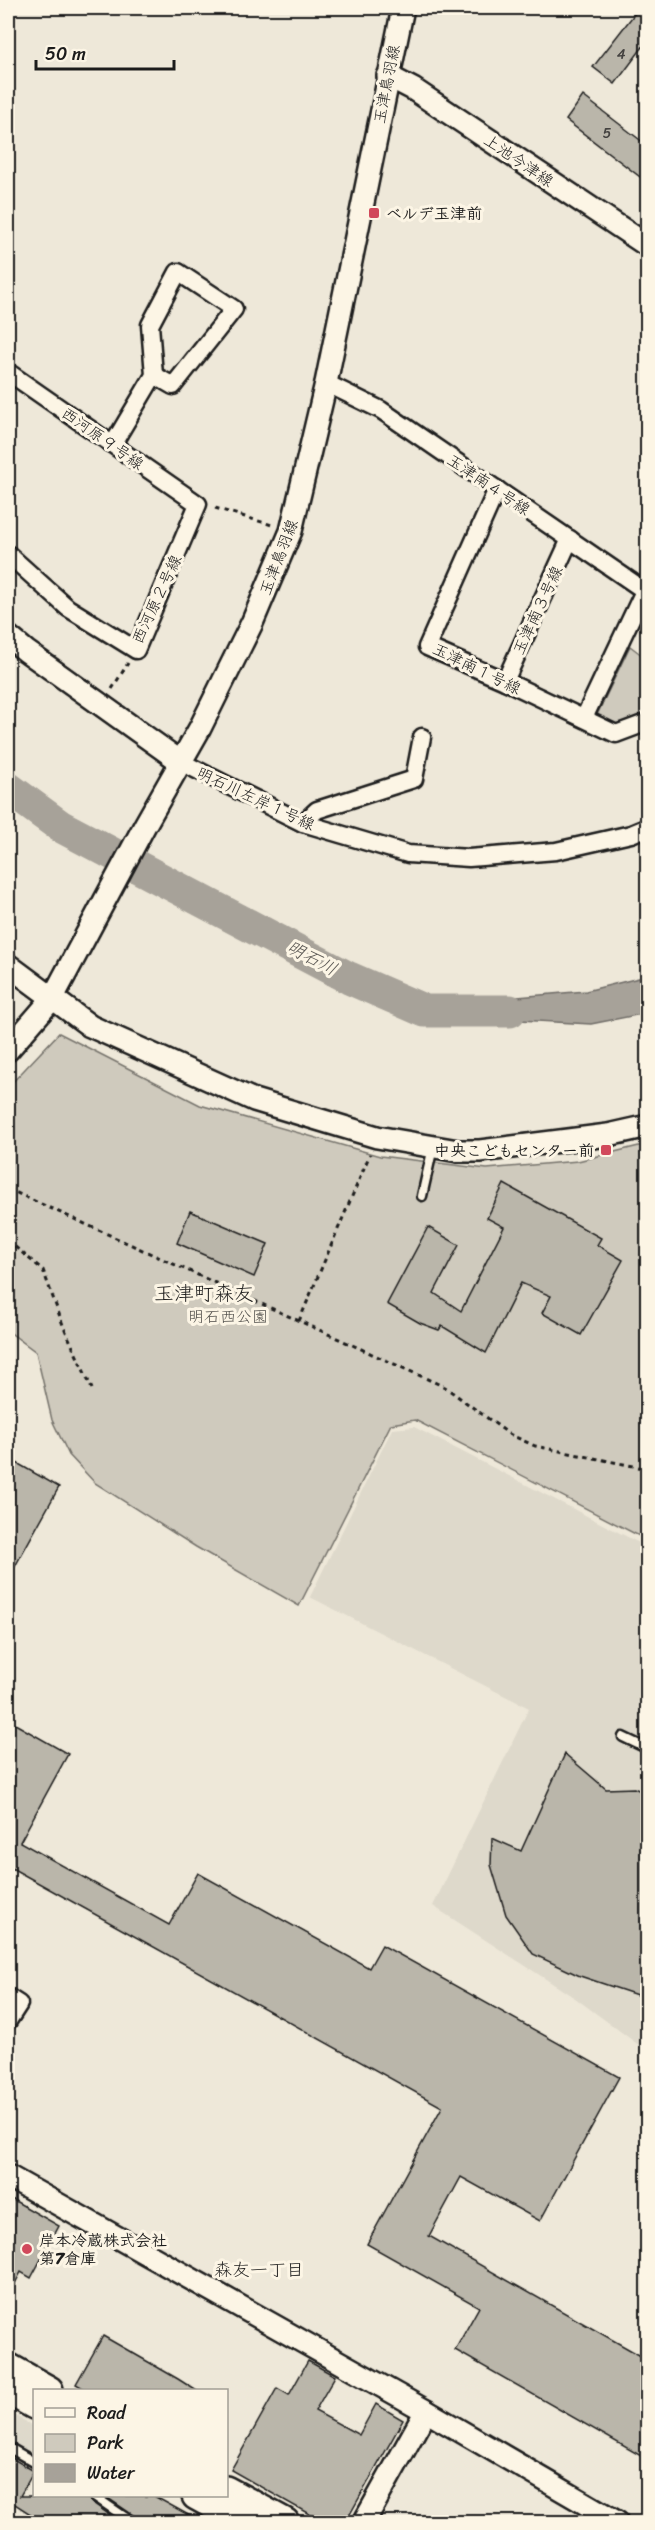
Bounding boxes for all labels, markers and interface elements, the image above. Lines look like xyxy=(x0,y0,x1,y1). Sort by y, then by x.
scale bar xyxy=(36,33,174,71)
text: 50 m xyxy=(45,38,86,70)
street label: 玉津鳥羽線 xyxy=(365,42,408,126)
house number: 4 xyxy=(617,42,626,67)
house number: 5 xyxy=(603,121,612,146)
street label: 上池今津線 xyxy=(477,126,560,195)
place label: ベルデ玉津前 xyxy=(386,199,482,228)
marker: ベルデ玉津前 xyxy=(367,206,381,220)
street label: 西河原９号線 xyxy=(55,399,150,478)
street label: 玉津南４号線 xyxy=(441,446,537,523)
street label: 玉津鳥羽線 xyxy=(251,515,306,600)
street label: 西河原２号線 xyxy=(123,550,190,649)
street label: 玉津南３号線 xyxy=(504,561,571,660)
street label: 玉津南１号線 xyxy=(427,634,526,703)
street label: 明石川左岸１号線 xyxy=(192,758,320,839)
water label: 明石川 xyxy=(281,931,343,985)
place label: 中央こどもセンター前 xyxy=(434,1136,594,1165)
marker: 中央こどもセンター前 xyxy=(599,1143,613,1157)
district label: 玉津町森友 xyxy=(154,1276,254,1311)
park label: 明石西公園 xyxy=(188,1302,268,1331)
place label: 岸本冷蔵株式会社 第7倉庫 xyxy=(39,2226,167,2273)
marker: 岸本冷蔵株式会社 第7倉庫 xyxy=(20,2242,34,2256)
district label: 森友一丁目 xyxy=(214,2254,304,2286)
legend xyxy=(33,2389,228,2497)
text: Road xyxy=(87,2397,127,2429)
text: Park xyxy=(87,2427,124,2459)
text: Water xyxy=(87,2457,136,2489)

